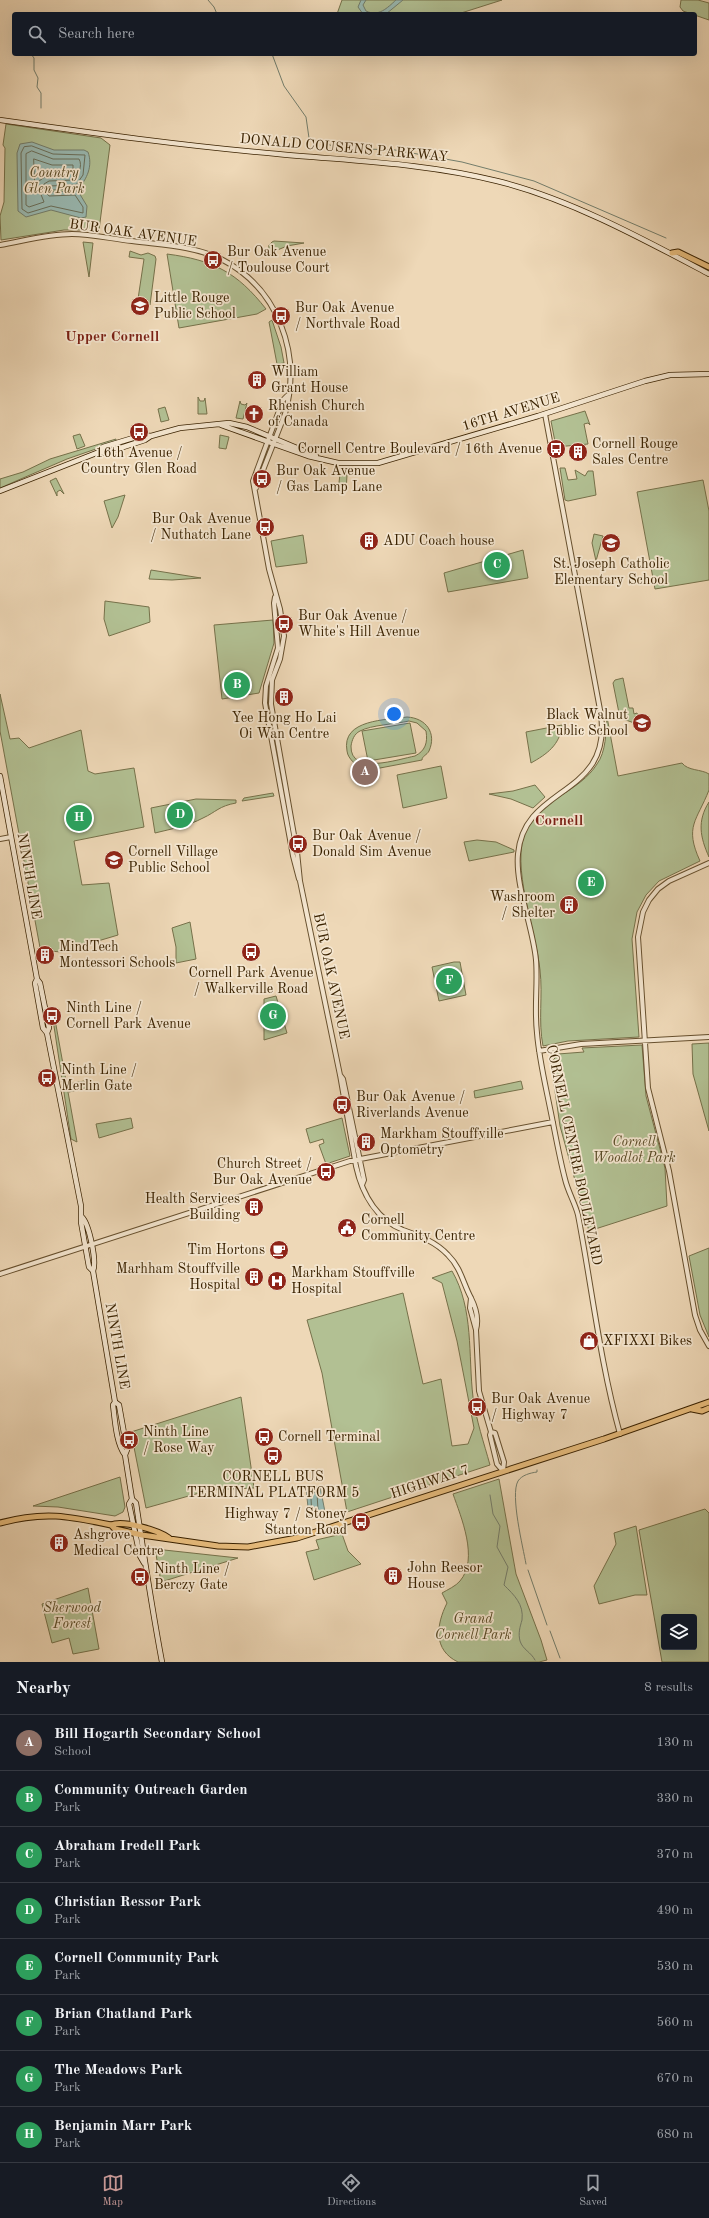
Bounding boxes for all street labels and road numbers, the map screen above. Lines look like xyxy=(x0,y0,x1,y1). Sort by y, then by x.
street label: DONALD COUSENS PARKWAY xyxy=(239,132,449,164)
street label: BUR OAK AVENUE xyxy=(68,217,198,249)
street label: 16TH AVENUE xyxy=(460,390,562,434)
street label: NINTH LINE xyxy=(15,832,43,920)
street label: BUR OAK AVENUE xyxy=(311,912,351,1040)
street label: CORNELL CENTRE BOULEVARD xyxy=(544,1043,604,1267)
street label: NINTH LINE xyxy=(103,1302,131,1390)
street label: HIGHWAY 7 xyxy=(389,1463,471,1501)

